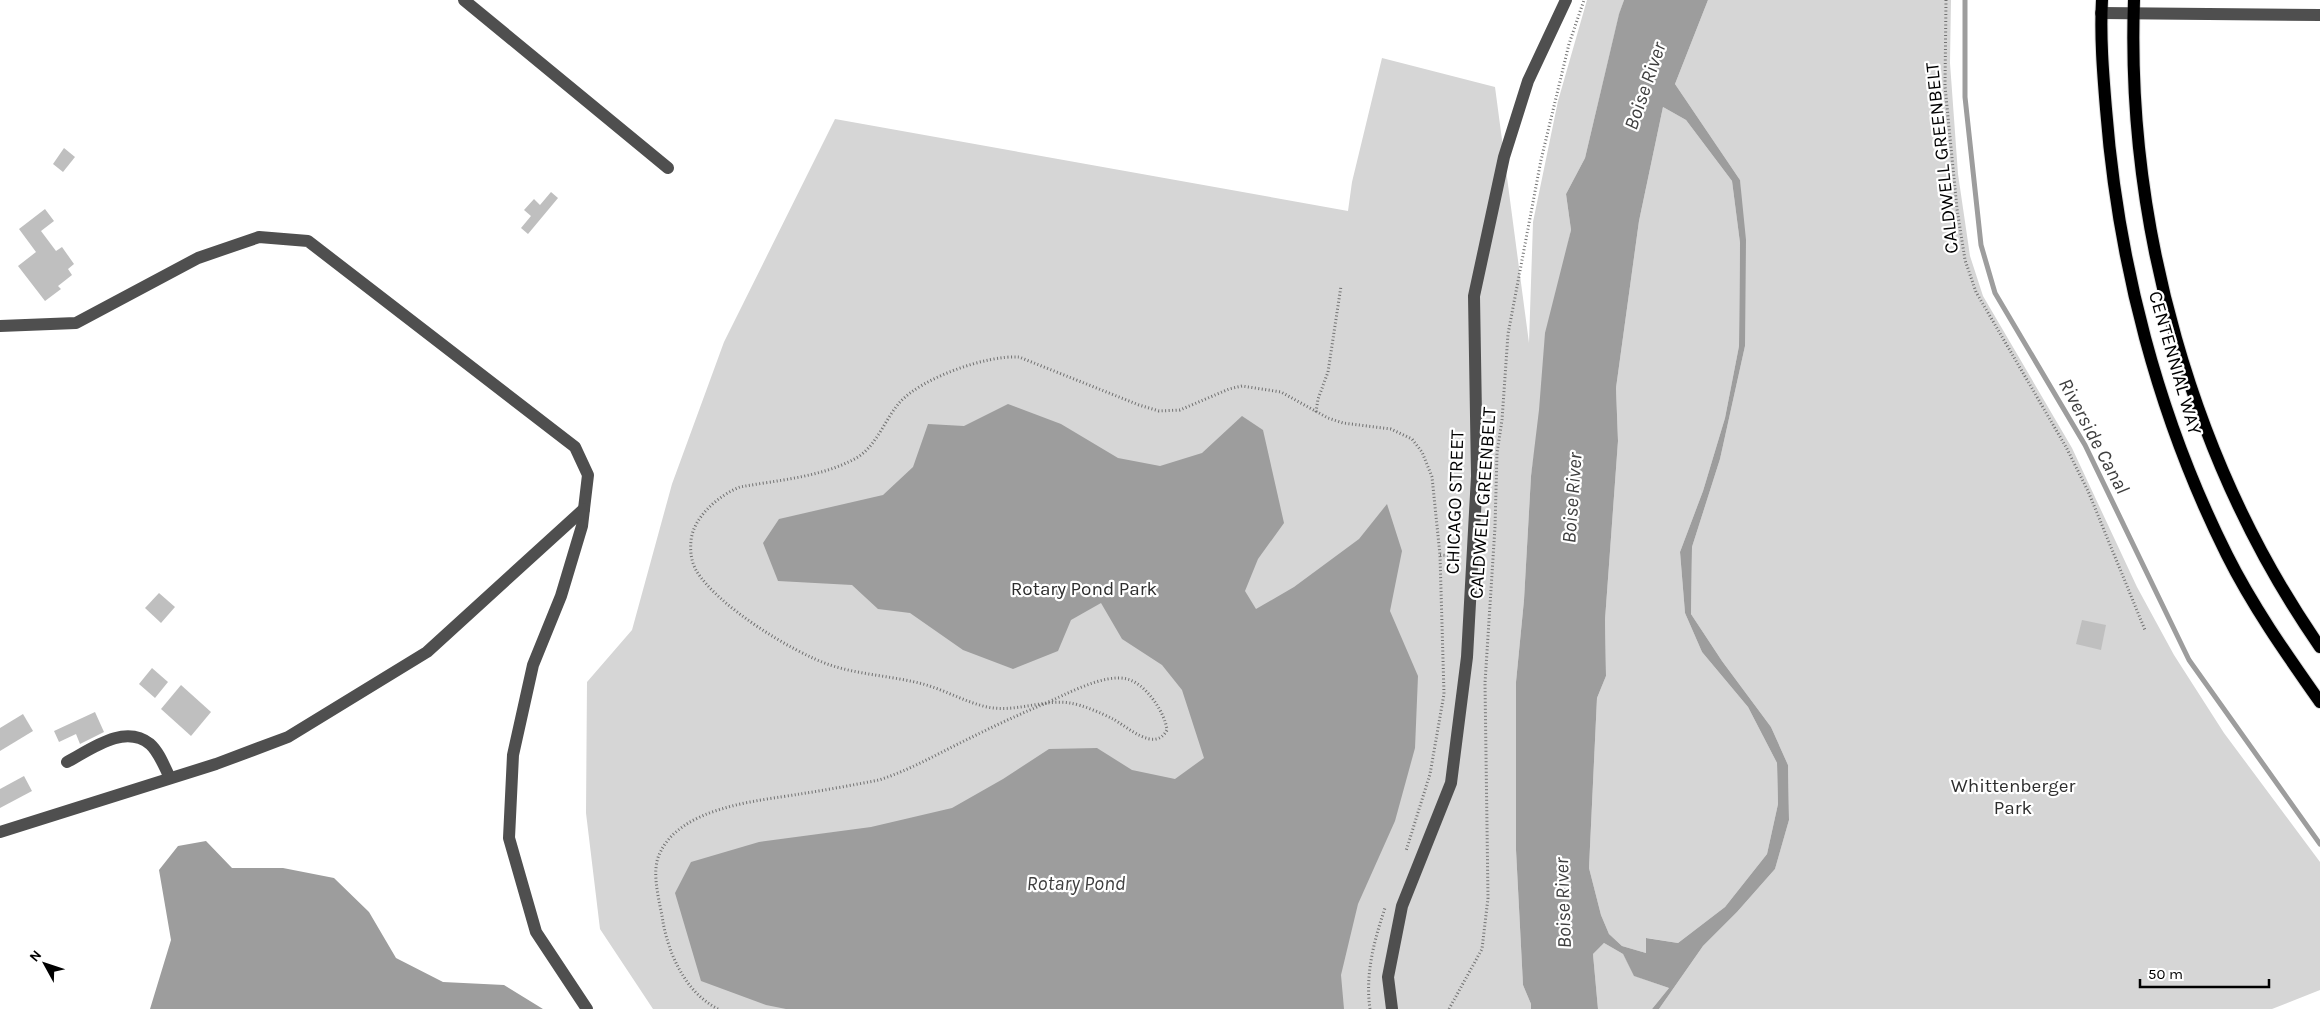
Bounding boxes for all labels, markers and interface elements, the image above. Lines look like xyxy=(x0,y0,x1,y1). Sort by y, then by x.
water label: Boise River xyxy=(1619,38,1671,133)
street label: CALDWELL GREENBELT xyxy=(1921,61,1963,255)
street label: CENTENNIAL WAY xyxy=(2144,289,2206,438)
water label: Riverside Canal xyxy=(2054,374,2134,498)
street label: CALDWELL GREENBELT xyxy=(1465,406,1501,600)
street label: CHICAGO STREET xyxy=(1441,429,1469,575)
water label: Boise River xyxy=(1557,451,1587,544)
park label: Rotary Pond Park xyxy=(1011,578,1158,600)
park label: Whittenberger Park xyxy=(1951,775,2075,819)
water label: Boise River xyxy=(1550,856,1576,949)
water label: Rotary Pond xyxy=(1027,872,1126,895)
north arrow xyxy=(20,939,70,989)
text: N xyxy=(26,947,45,965)
scale bar xyxy=(2140,956,2269,988)
text: 50 m xyxy=(2148,965,2183,983)

